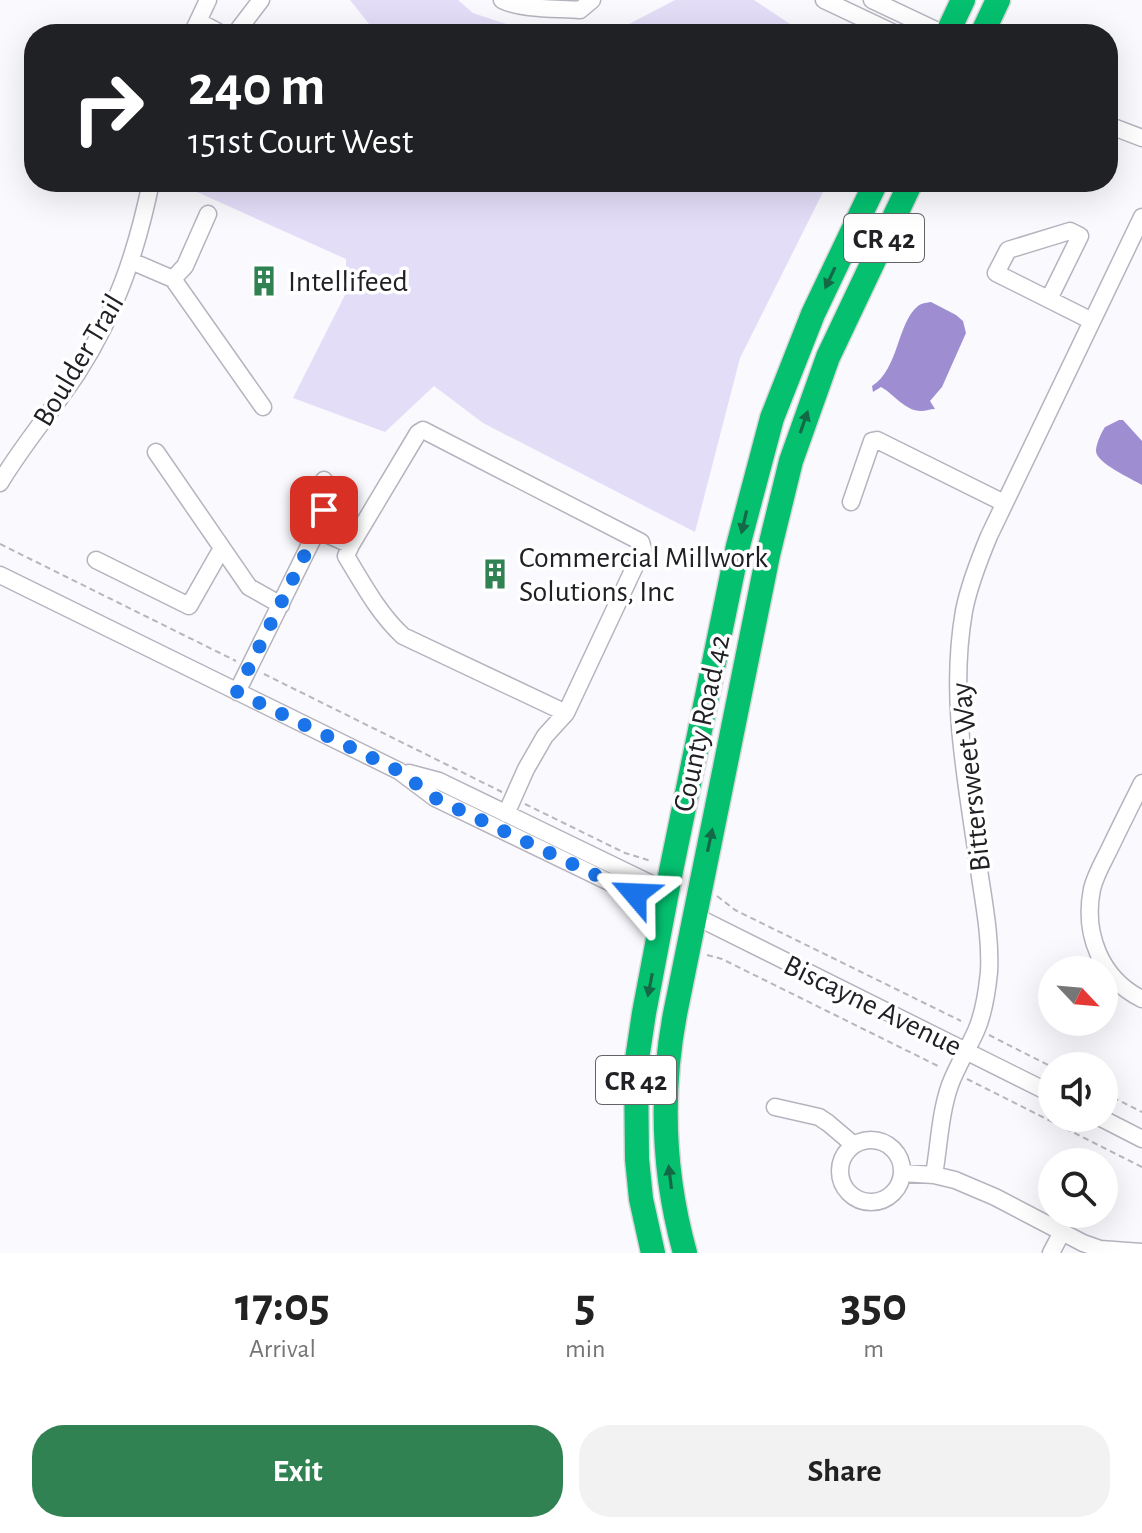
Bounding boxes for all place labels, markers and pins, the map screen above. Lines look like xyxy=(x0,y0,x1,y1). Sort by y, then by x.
building icon: Intellifeed xyxy=(247,264,281,298)
place label: Intellifeed xyxy=(288,267,408,297)
pin xyxy=(290,476,358,544)
place label: Commercial Millwork Solutions, Inc xyxy=(519,543,768,607)
building icon: Commercial Millwork Solutions, Inc xyxy=(478,557,512,591)

